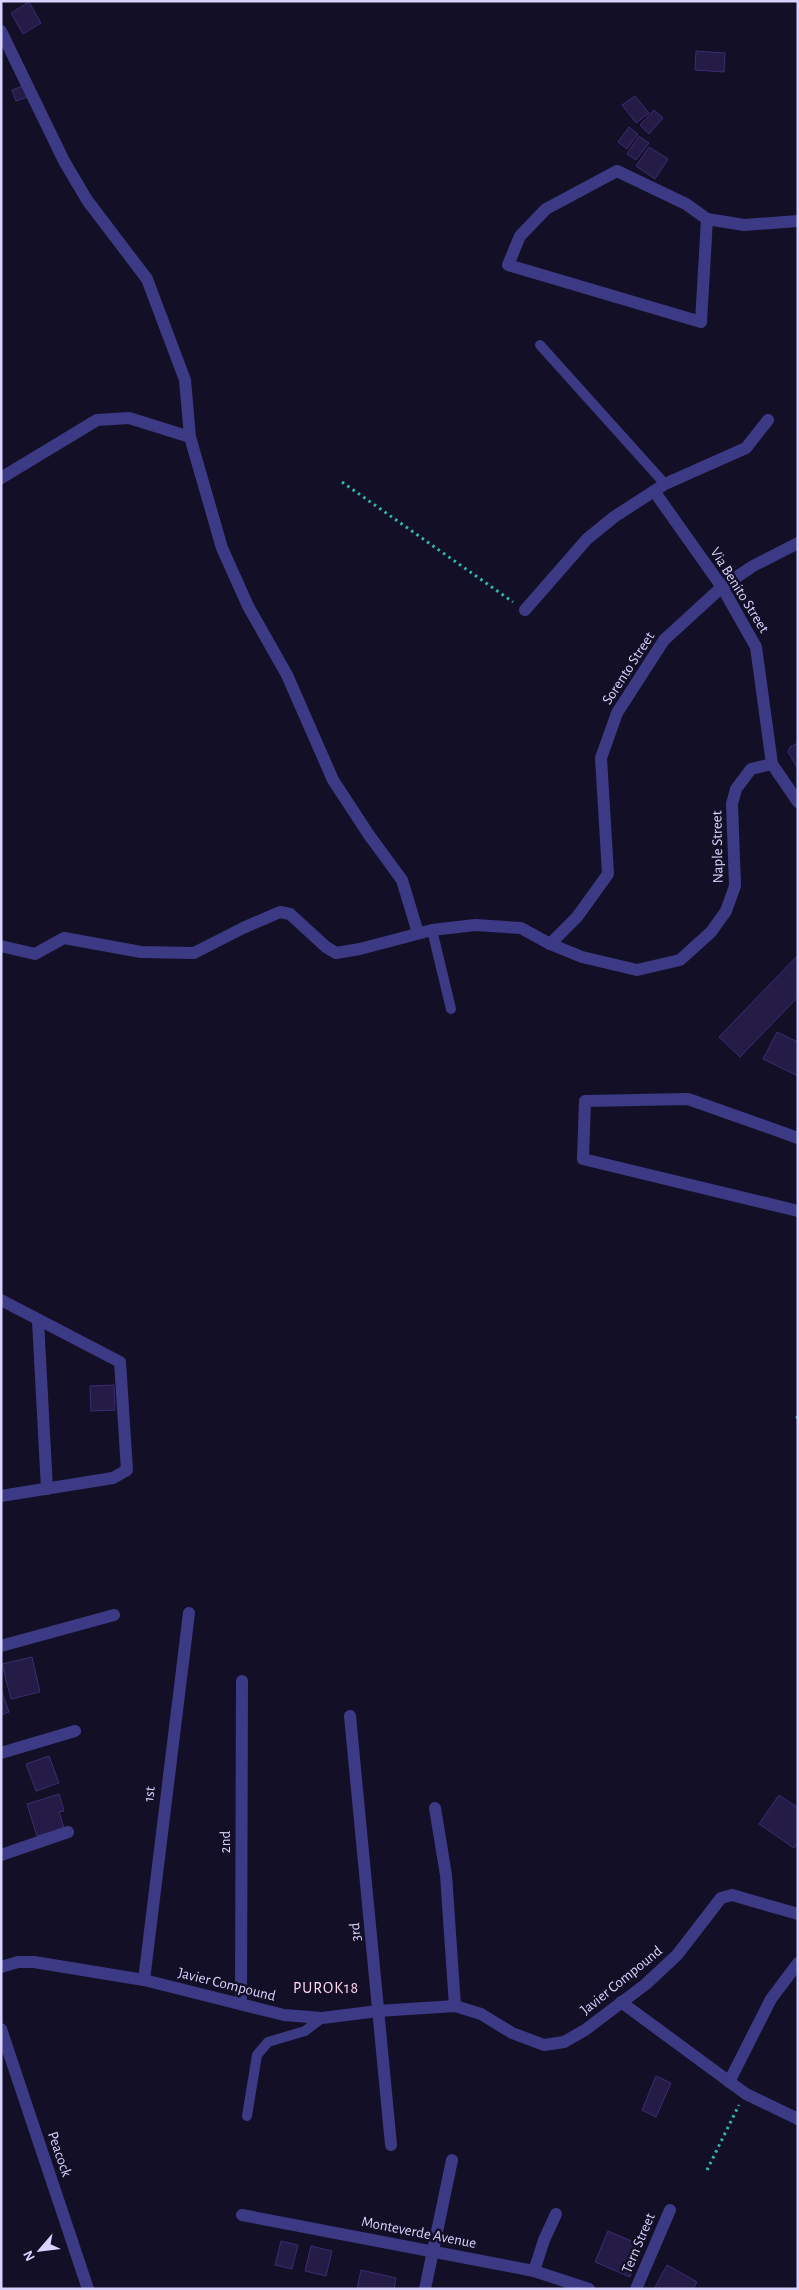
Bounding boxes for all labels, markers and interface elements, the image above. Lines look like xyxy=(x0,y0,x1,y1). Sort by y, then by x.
street label: Via Benito Street xyxy=(707,545,772,636)
street label: Sorento Street xyxy=(599,629,657,707)
street label: Naple Street xyxy=(709,810,726,884)
street label: 1st xyxy=(141,1785,158,1803)
street label: 2nd xyxy=(218,1831,233,1853)
street label: 3rd xyxy=(347,1922,364,1942)
street label: Javier Compound xyxy=(578,1943,665,2018)
street label: Javier Compound xyxy=(177,1965,277,2004)
district label: PUROK18 xyxy=(293,1980,359,1996)
street label: Peacock xyxy=(45,2130,74,2179)
street label: Tern Street xyxy=(619,2211,658,2275)
street label: Monteverde Avenue xyxy=(360,2214,478,2251)
north arrow xyxy=(15,2225,65,2275)
text: N xyxy=(21,2248,38,2263)

